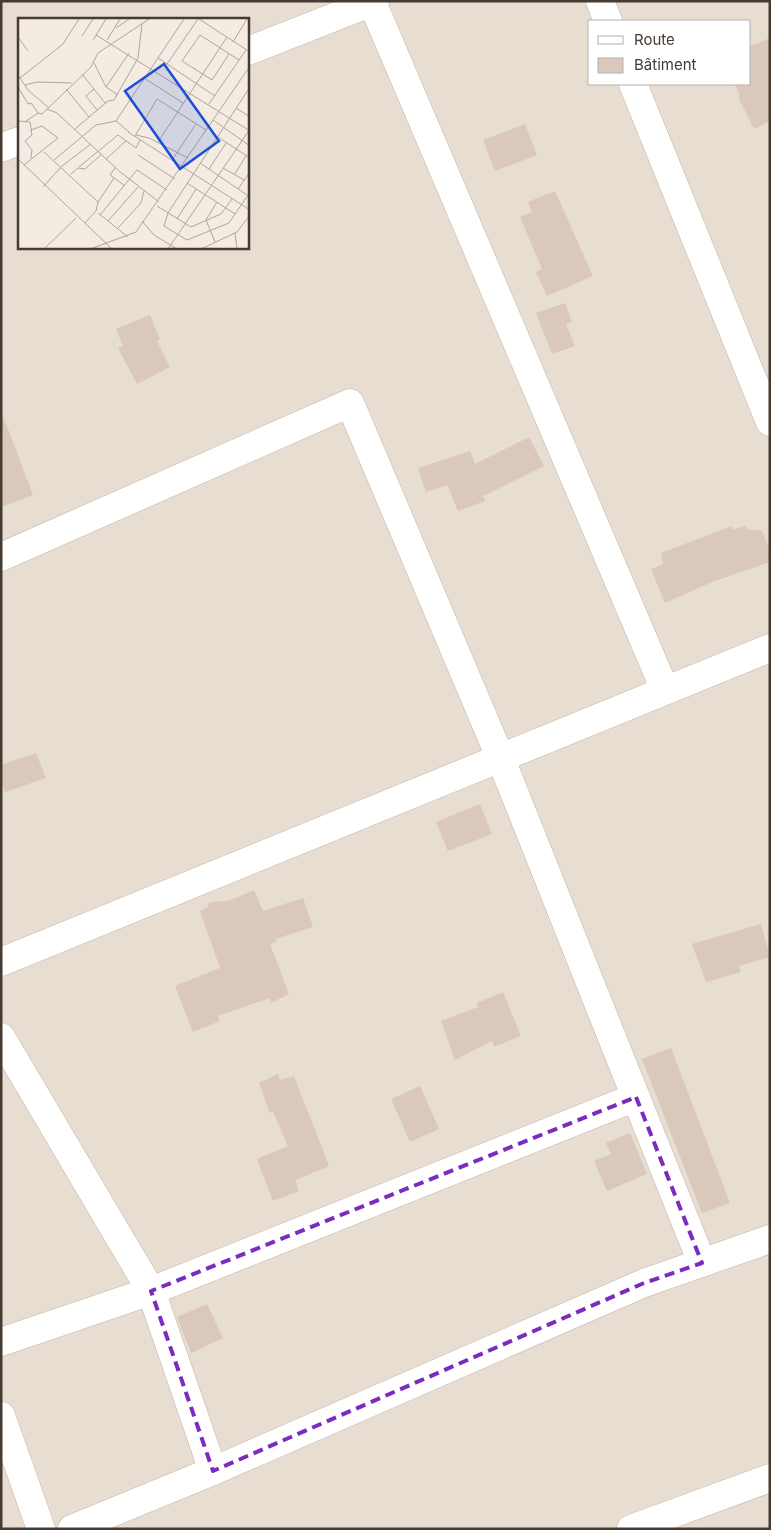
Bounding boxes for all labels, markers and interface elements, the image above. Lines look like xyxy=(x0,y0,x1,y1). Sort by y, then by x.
inset map xyxy=(18,18,249,249)
legend xyxy=(588,20,751,85)
text: Route xyxy=(634,30,675,49)
text: Bâtiment xyxy=(634,55,697,74)

